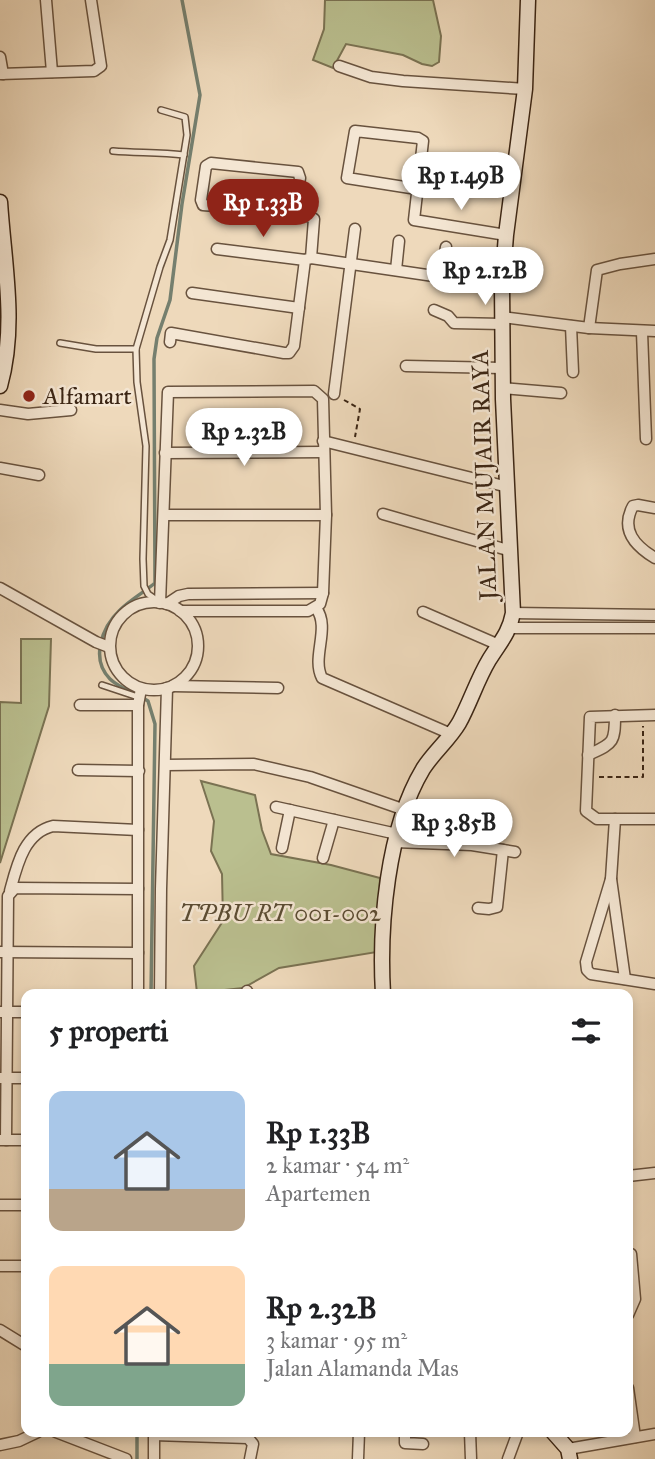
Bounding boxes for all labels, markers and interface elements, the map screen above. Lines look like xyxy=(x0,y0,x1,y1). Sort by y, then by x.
pin: Rp 1.49B xyxy=(389,152,533,212)
text: Rp 1.49B xyxy=(417,161,505,189)
pin: Rp 1.33B xyxy=(191,180,335,239)
text: Rp 1.33B xyxy=(223,188,303,216)
pin: Rp 2.12B xyxy=(413,247,557,307)
text: Rp 2.12B xyxy=(443,256,527,284)
street label: JALAN MUJAIR RAYA xyxy=(465,349,503,604)
place label: Alfamart xyxy=(42,381,132,411)
marker: Alfamart xyxy=(21,388,37,404)
pin: Rp 2.32B xyxy=(172,408,316,468)
text: Rp 2.32B xyxy=(202,417,286,445)
pin: Rp 3.85B xyxy=(382,800,526,859)
text: Rp 3.85B xyxy=(412,808,496,836)
park label: TPBU RT 001-002 xyxy=(179,898,381,928)
icon: filters xyxy=(567,1012,605,1050)
text: 5 properti xyxy=(49,1013,168,1049)
text: Rp 1.33B xyxy=(266,1115,371,1151)
icon: home xyxy=(105,1119,189,1203)
text: 2 kamar · 54 m² xyxy=(266,1151,409,1179)
text: Apartemen xyxy=(266,1179,370,1207)
text: Rp 2.32B xyxy=(266,1290,377,1326)
icon: home xyxy=(105,1294,189,1378)
text: 3 kamar · 95 m² xyxy=(266,1326,407,1354)
text: Jalan Alamanda Mas xyxy=(266,1354,459,1382)

